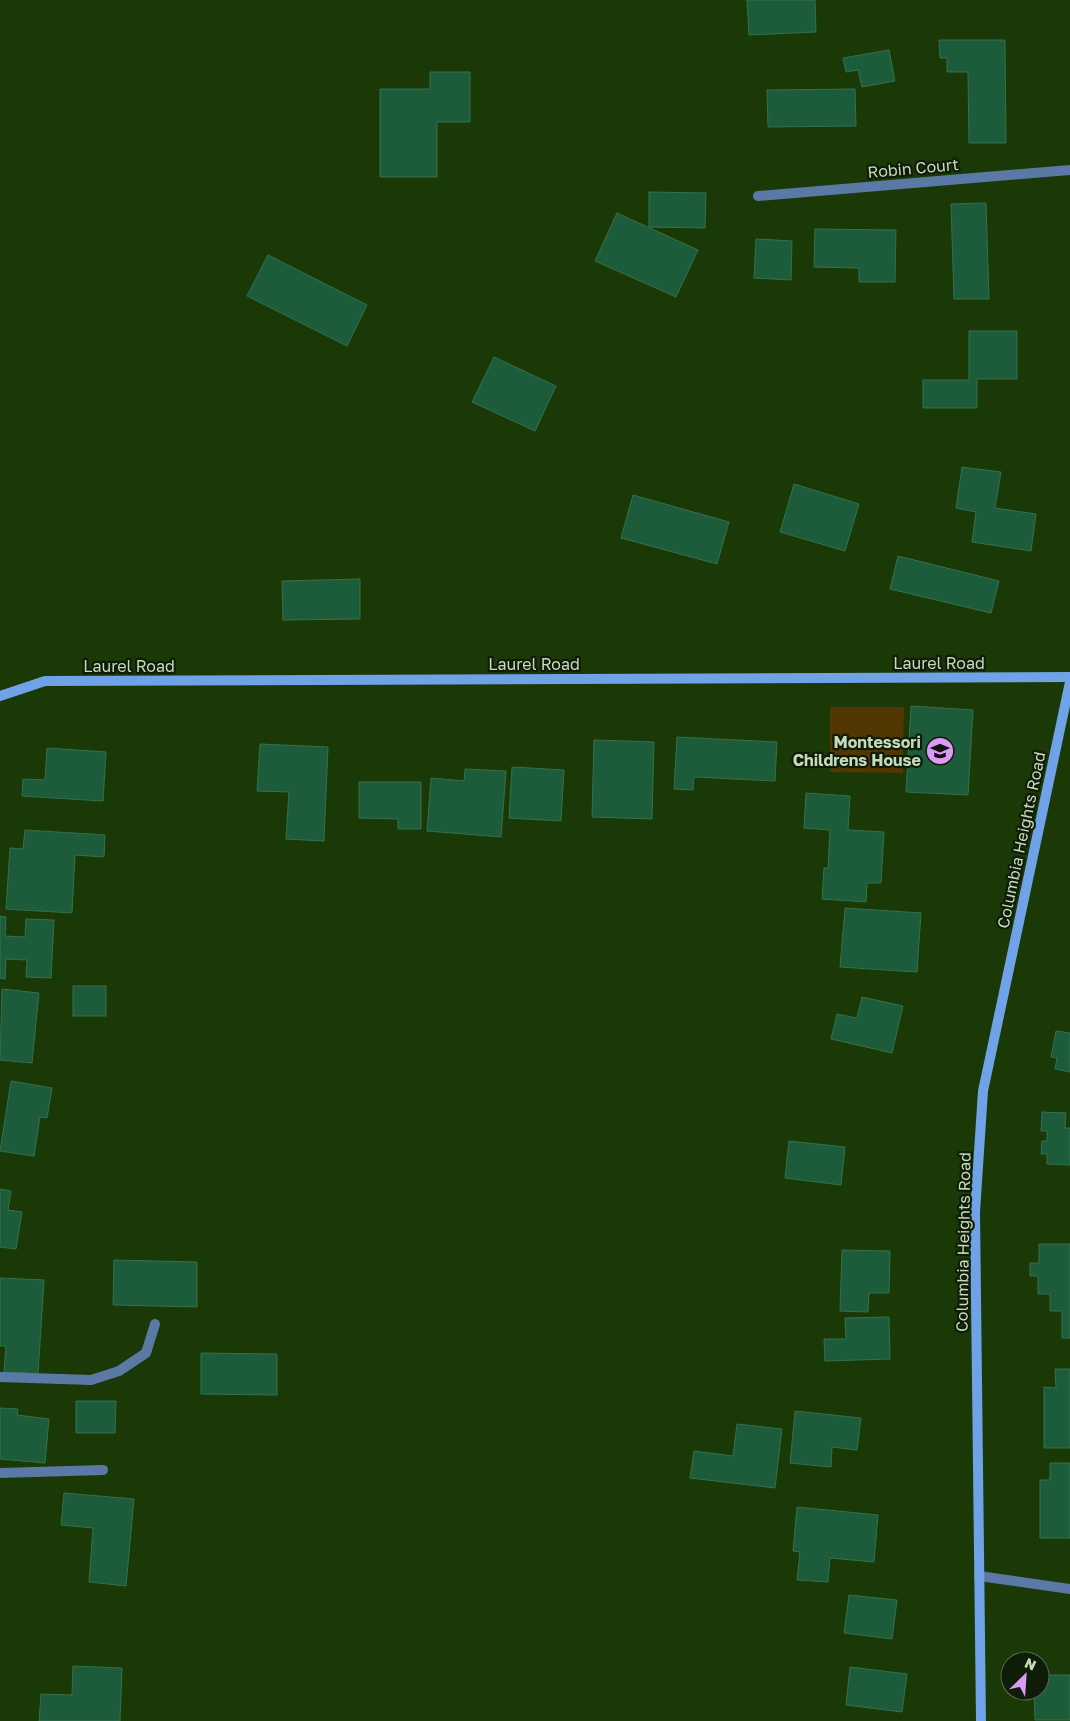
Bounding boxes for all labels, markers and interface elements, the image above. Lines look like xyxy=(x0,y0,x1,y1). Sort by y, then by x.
street label: Robin Court xyxy=(867,154,959,182)
street label: Laurel Road xyxy=(893,653,985,673)
street label: Laurel Road xyxy=(488,654,580,674)
street label: Laurel Road xyxy=(83,656,175,676)
place label: Montessori Childrens House xyxy=(793,732,921,770)
school or university icon: Montessori Childrens House xyxy=(925,736,955,766)
street label: Columbia Heights Road xyxy=(993,750,1049,930)
street label: Columbia Heights Road xyxy=(951,1152,975,1332)
north arrow xyxy=(1000,1651,1050,1701)
text: N xyxy=(1022,1654,1039,1674)

